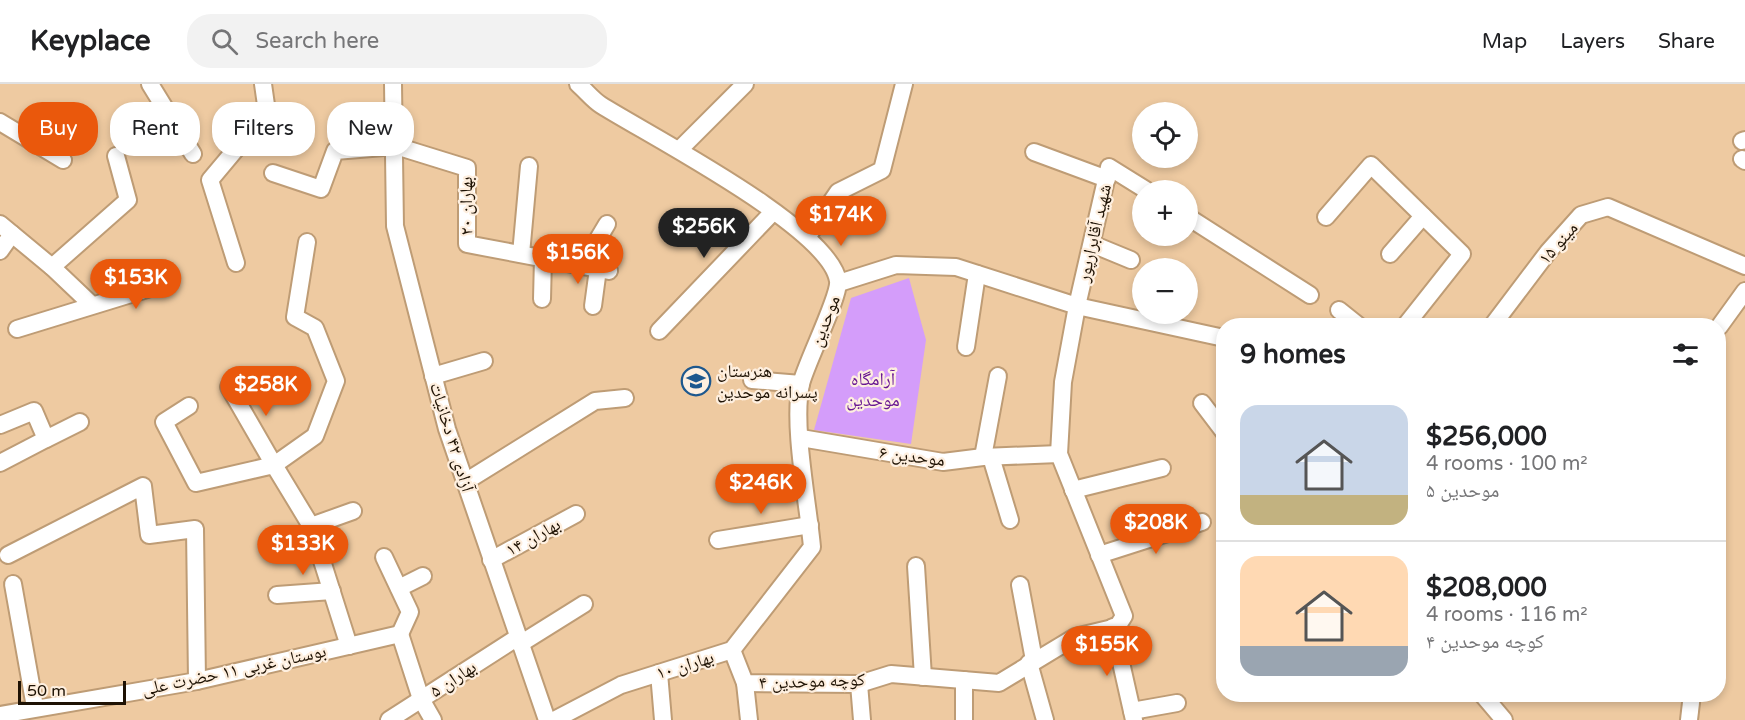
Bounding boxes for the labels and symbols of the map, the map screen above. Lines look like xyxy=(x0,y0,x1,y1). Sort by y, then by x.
street label: بهاران ۲۰ xyxy=(455,176,477,236)
street label: شهید آقابرارپور xyxy=(1072,182,1116,285)
pin: $174K xyxy=(799,196,883,247)
pin: $256K xyxy=(662,208,746,259)
street label: مینو ۱۵ xyxy=(1534,217,1582,269)
pin: $156K xyxy=(536,234,620,285)
pin: $153K xyxy=(94,259,178,310)
street label: موحدین xyxy=(805,292,845,350)
place label: هنرستان پسرانه موحدین xyxy=(717,360,818,403)
school or university icon: هنرستان پسرانه موحدین xyxy=(680,365,712,397)
pin: $258K xyxy=(224,366,308,417)
park label: آرامگاه موحدین xyxy=(846,368,900,411)
street label: آزادی ۴۲ دخانیات xyxy=(425,380,479,495)
street label: موحدین ۶ xyxy=(878,441,946,471)
pin: $246K xyxy=(719,464,803,515)
pin: $208K xyxy=(1114,504,1198,555)
street label: بهاران ۱۴ xyxy=(502,513,564,561)
pin: $133K xyxy=(261,525,345,576)
pin: $155K xyxy=(1065,626,1149,677)
street label: بوستان غربی ۱۱ حضرت علی xyxy=(140,640,328,700)
street label: بهاران ۱۰ xyxy=(654,646,716,684)
street label: بهاران ۵ xyxy=(426,656,480,702)
street label: کوچه موحدین ۴ xyxy=(759,668,866,694)
scale bar xyxy=(18,678,126,706)

